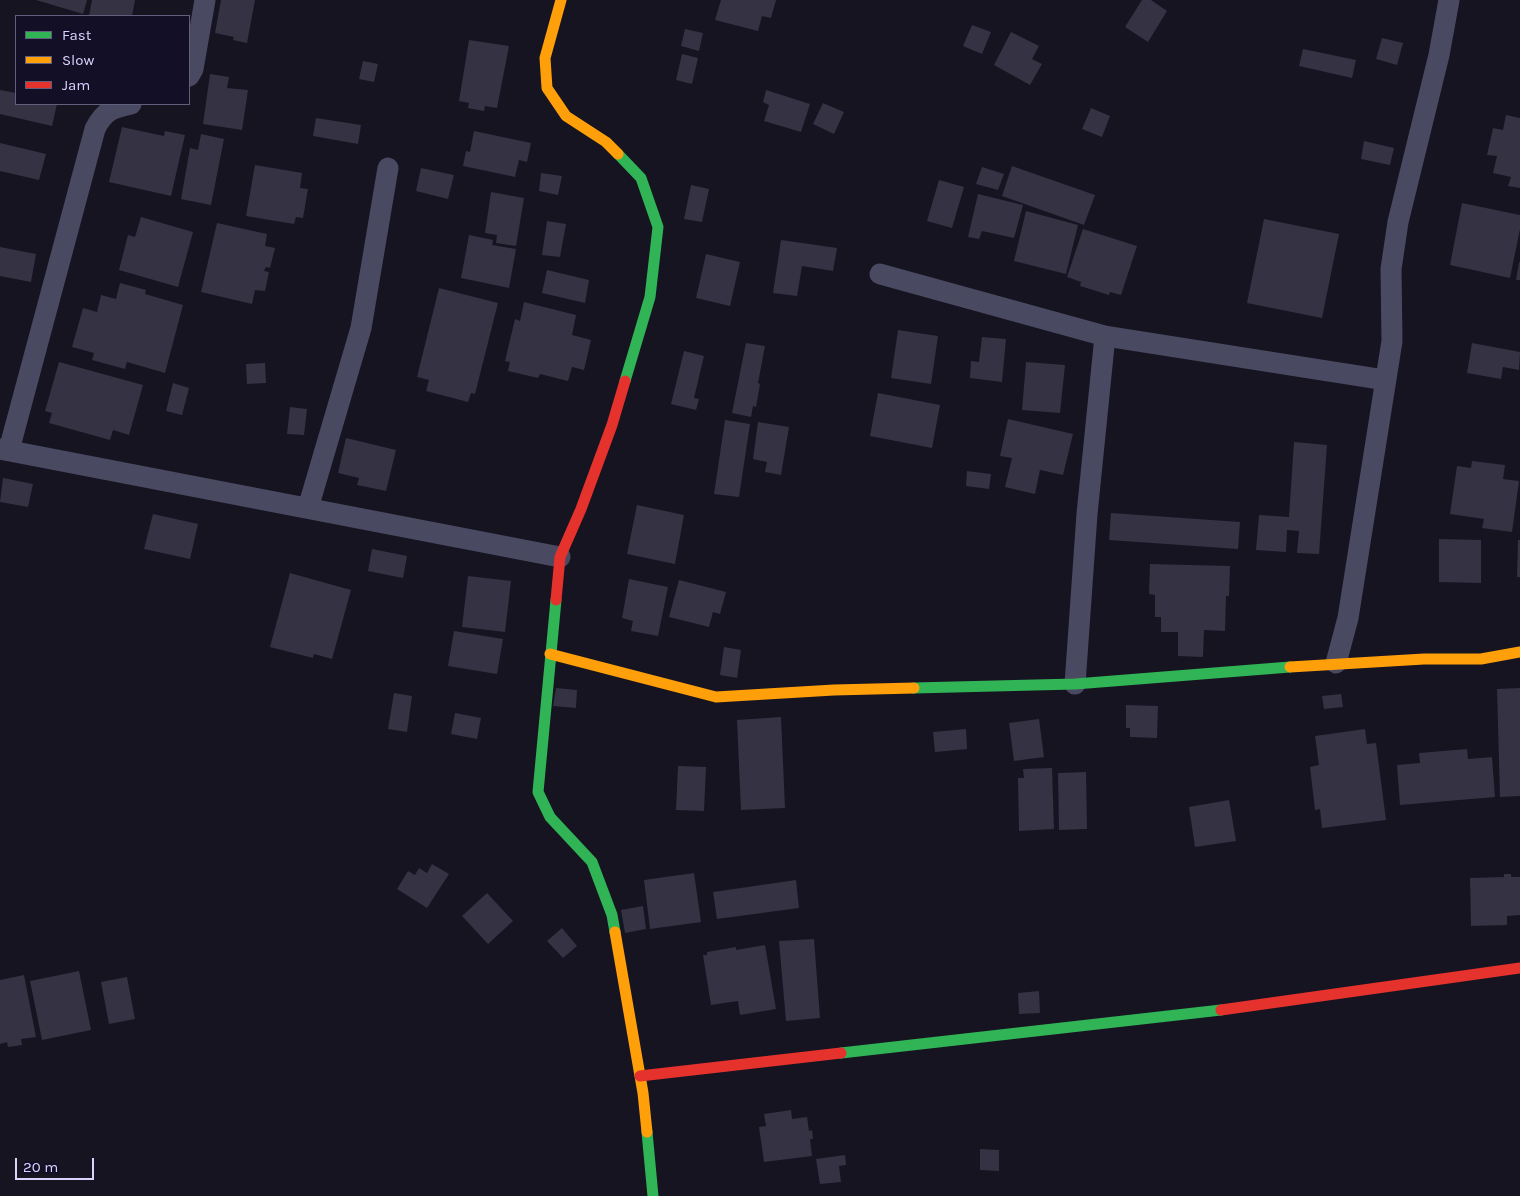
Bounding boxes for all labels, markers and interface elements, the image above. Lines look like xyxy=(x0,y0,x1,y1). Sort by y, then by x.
legend xyxy=(15,15,190,105)
text: Fast xyxy=(62,26,91,44)
text: Slow xyxy=(62,51,94,69)
text: Jam xyxy=(62,76,90,94)
scale bar xyxy=(18,1148,96,1180)
text: 20 m xyxy=(23,1158,58,1176)

